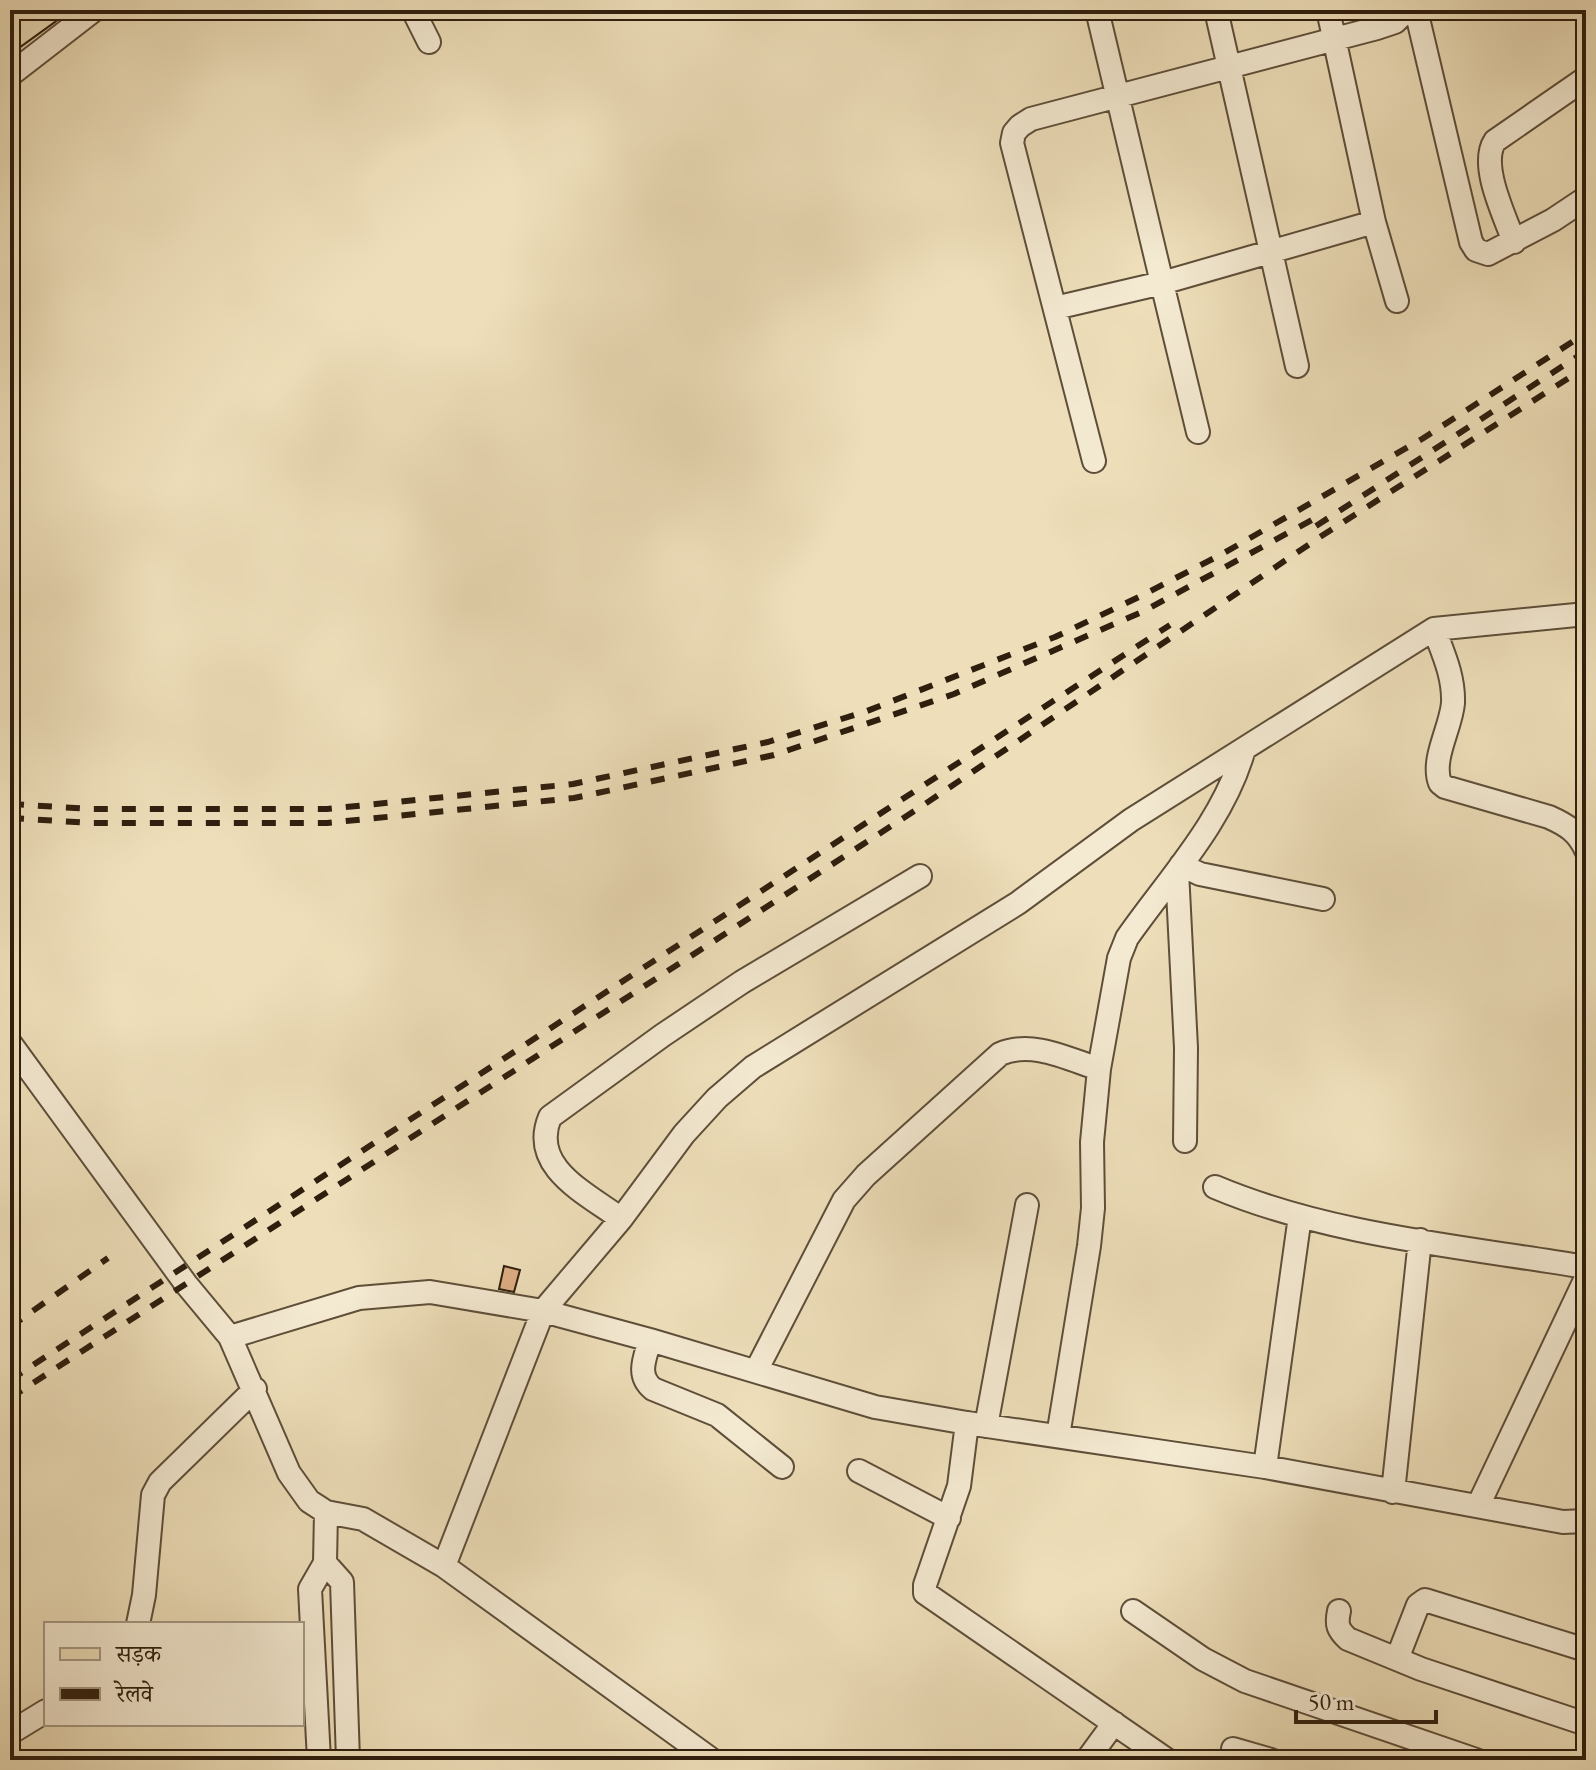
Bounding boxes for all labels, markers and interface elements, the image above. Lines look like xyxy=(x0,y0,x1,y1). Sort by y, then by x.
legend xyxy=(44,1622,304,1726)
text: सड़क xyxy=(115,1638,163,1669)
scale bar xyxy=(1296,1674,1436,1724)
text: रेलवे xyxy=(113,1678,155,1709)
text: 50 m xyxy=(1308,1686,1355,1717)

